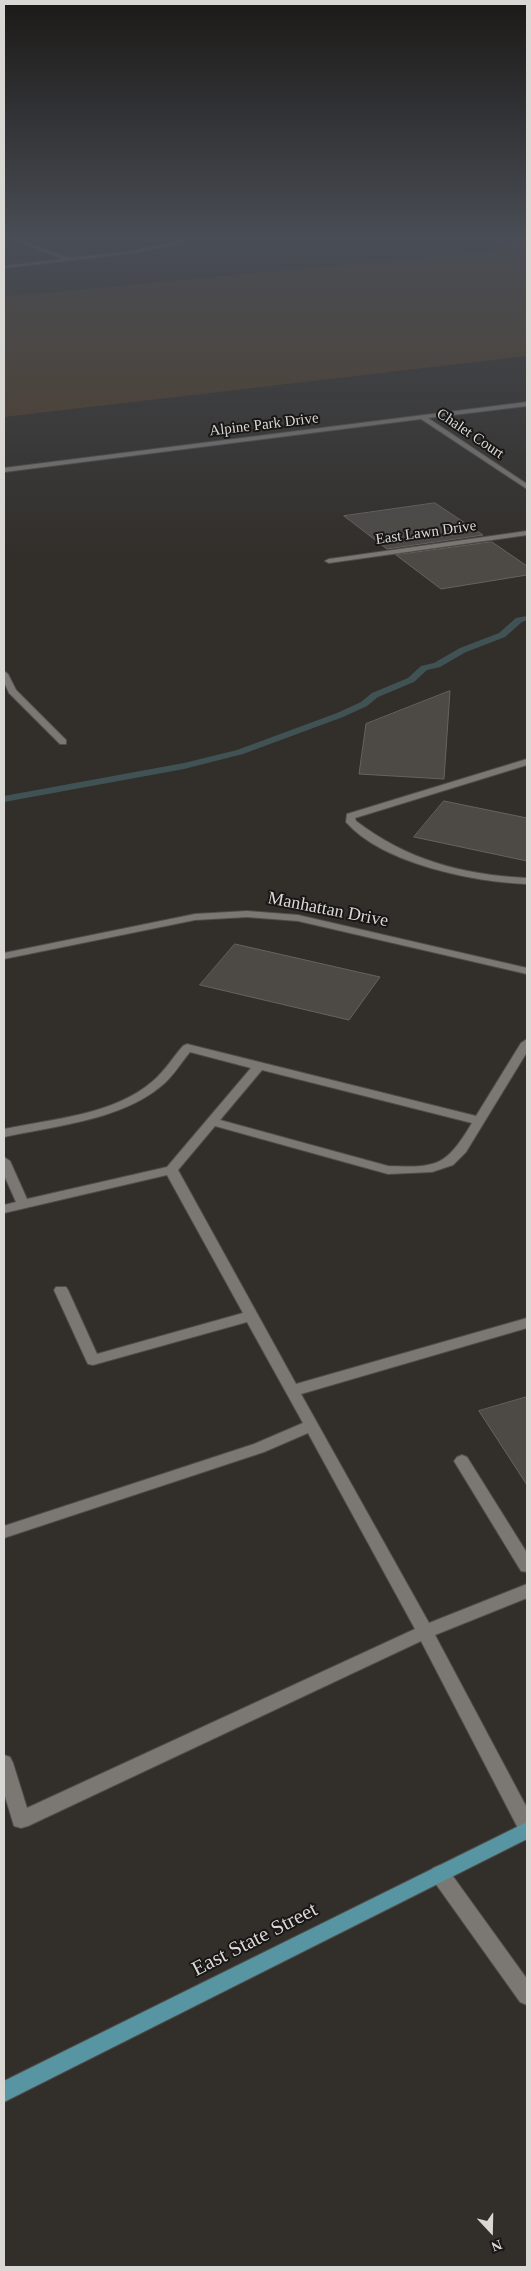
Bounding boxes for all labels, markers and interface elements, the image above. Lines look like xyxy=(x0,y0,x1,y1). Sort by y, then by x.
street label: Chalet Court xyxy=(433,405,507,463)
street label: Alpine Park Drive xyxy=(208,409,320,441)
street label: East Lawn Drive xyxy=(374,517,478,549)
street label: Manhattan Drive xyxy=(266,888,390,932)
street label: East State Street xyxy=(188,1898,322,1982)
north arrow xyxy=(466,2206,516,2256)
text: N xyxy=(489,2237,504,2254)

